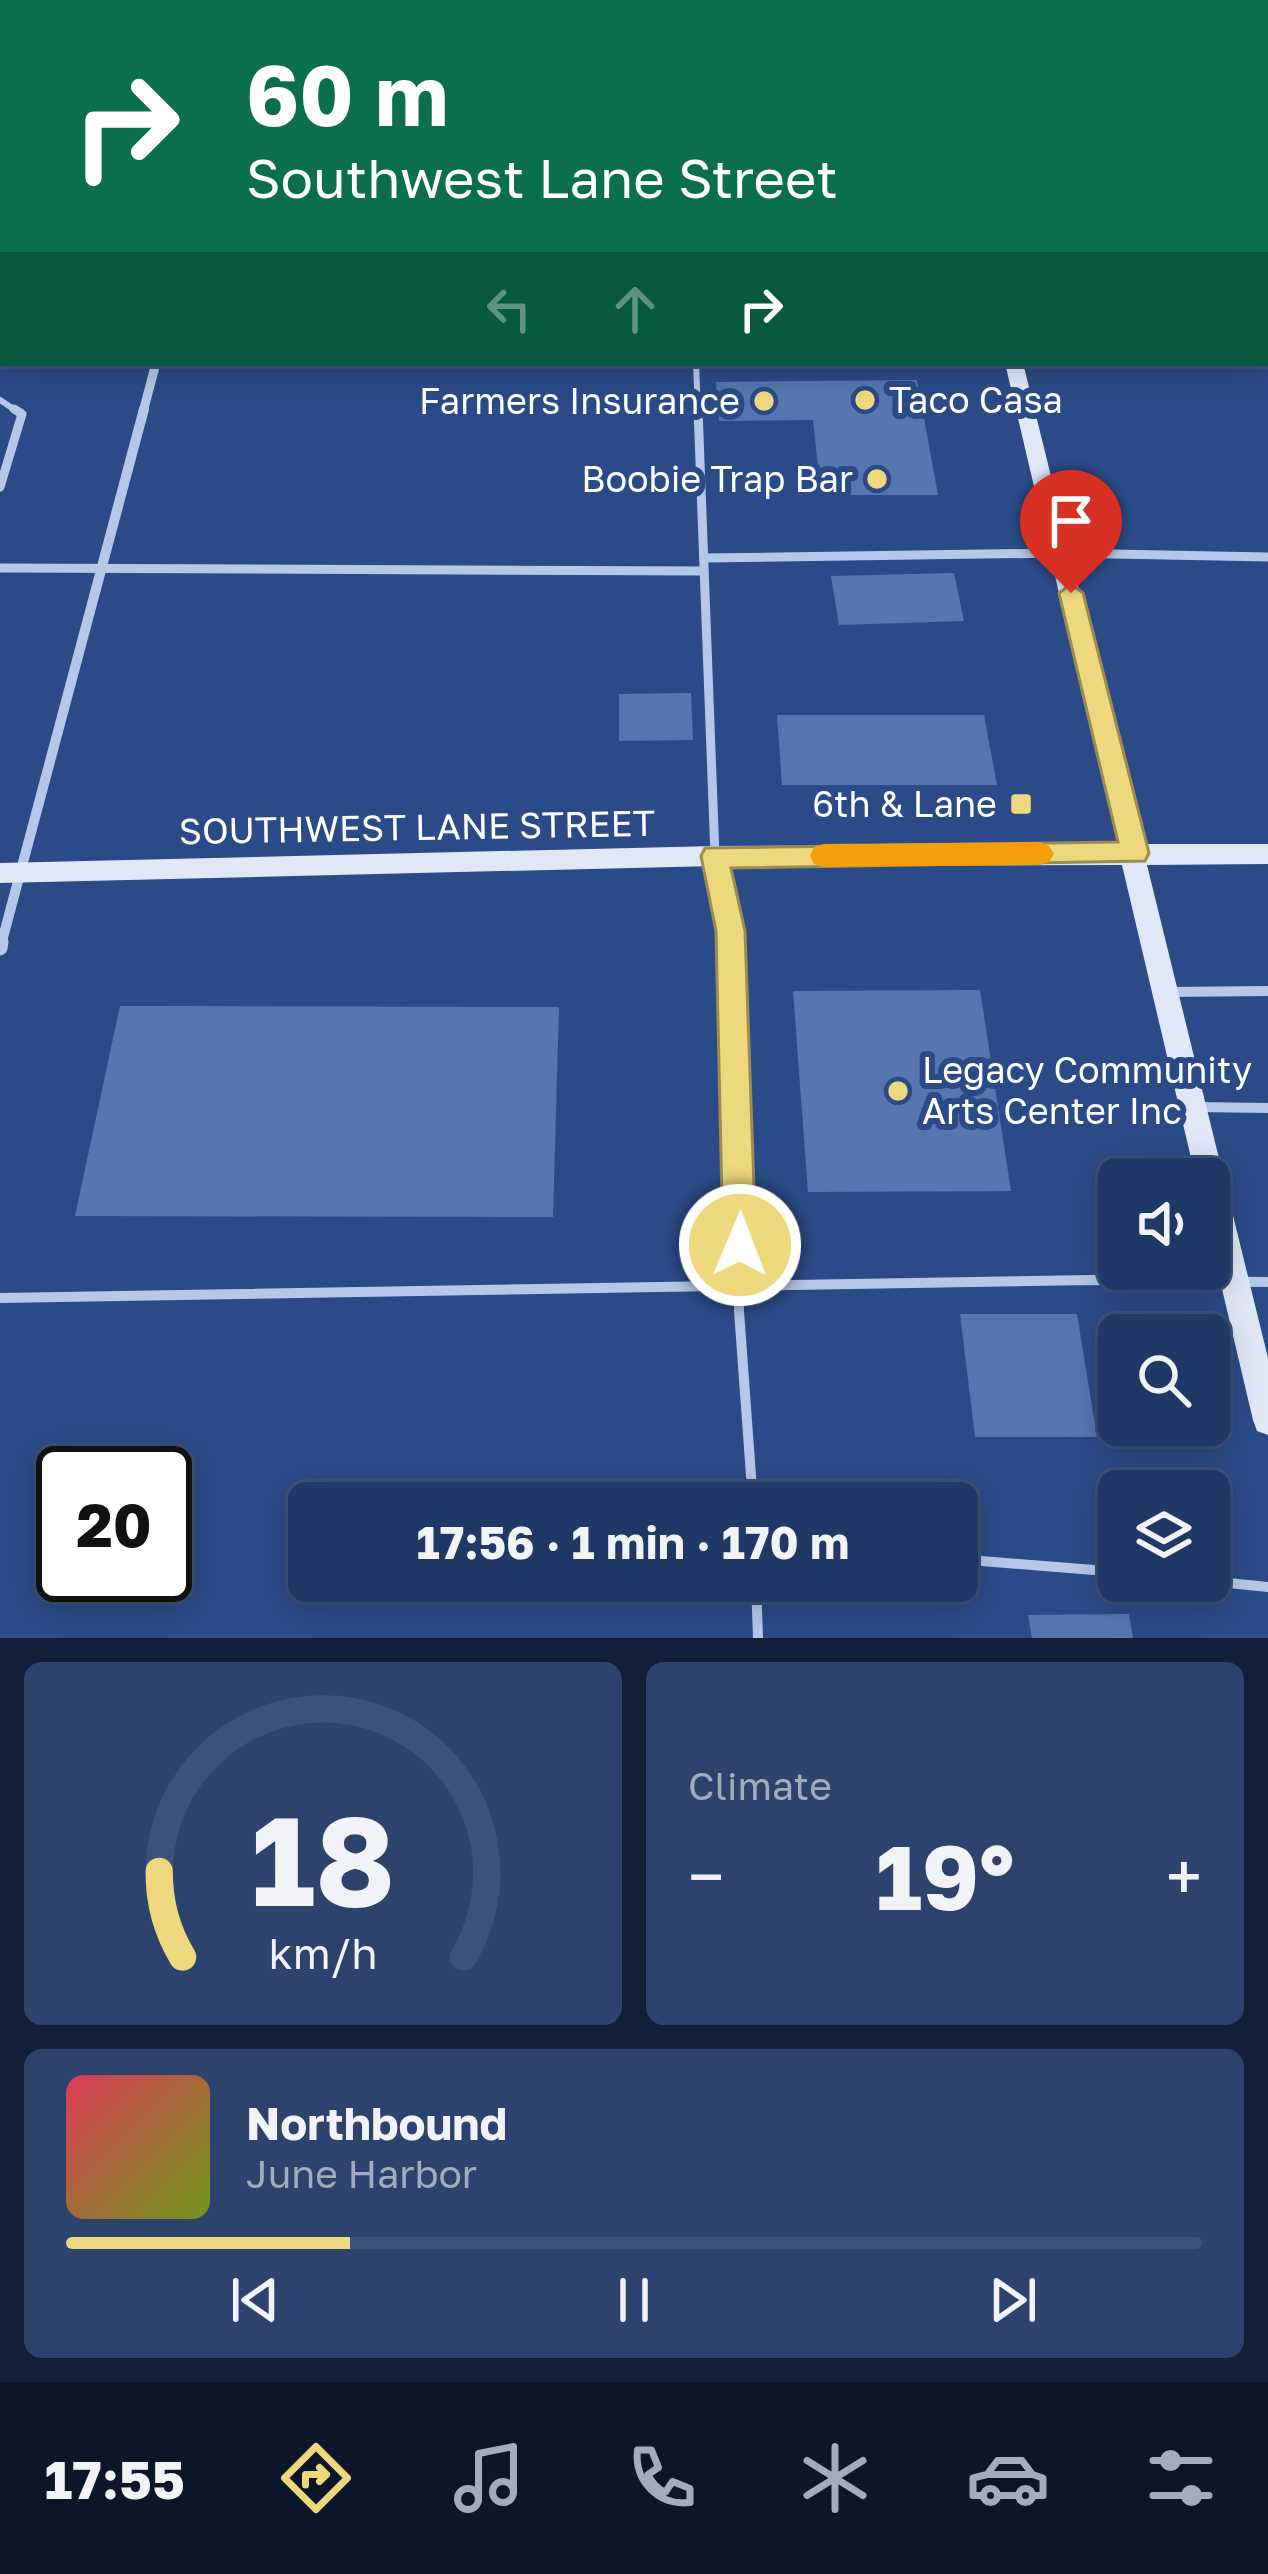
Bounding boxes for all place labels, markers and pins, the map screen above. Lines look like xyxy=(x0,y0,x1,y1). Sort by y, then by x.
place label: Taco Casa xyxy=(889,378,1063,421)
place label: Farmers Insurance xyxy=(419,379,740,422)
marker: Taco Casa xyxy=(852,387,878,413)
marker: Farmers Insurance xyxy=(751,388,777,414)
place label: Boobie Trap Bar xyxy=(581,457,853,500)
marker: Boobie Trap Bar xyxy=(864,466,890,492)
pin xyxy=(1020,470,1122,593)
place label: 6th & Lane xyxy=(812,782,997,825)
marker: 6th & Lane xyxy=(1008,791,1034,817)
place label: Legacy Community Arts Center Inc xyxy=(922,1048,1252,1132)
marker: Legacy Community Arts Center Inc xyxy=(885,1078,911,1104)

